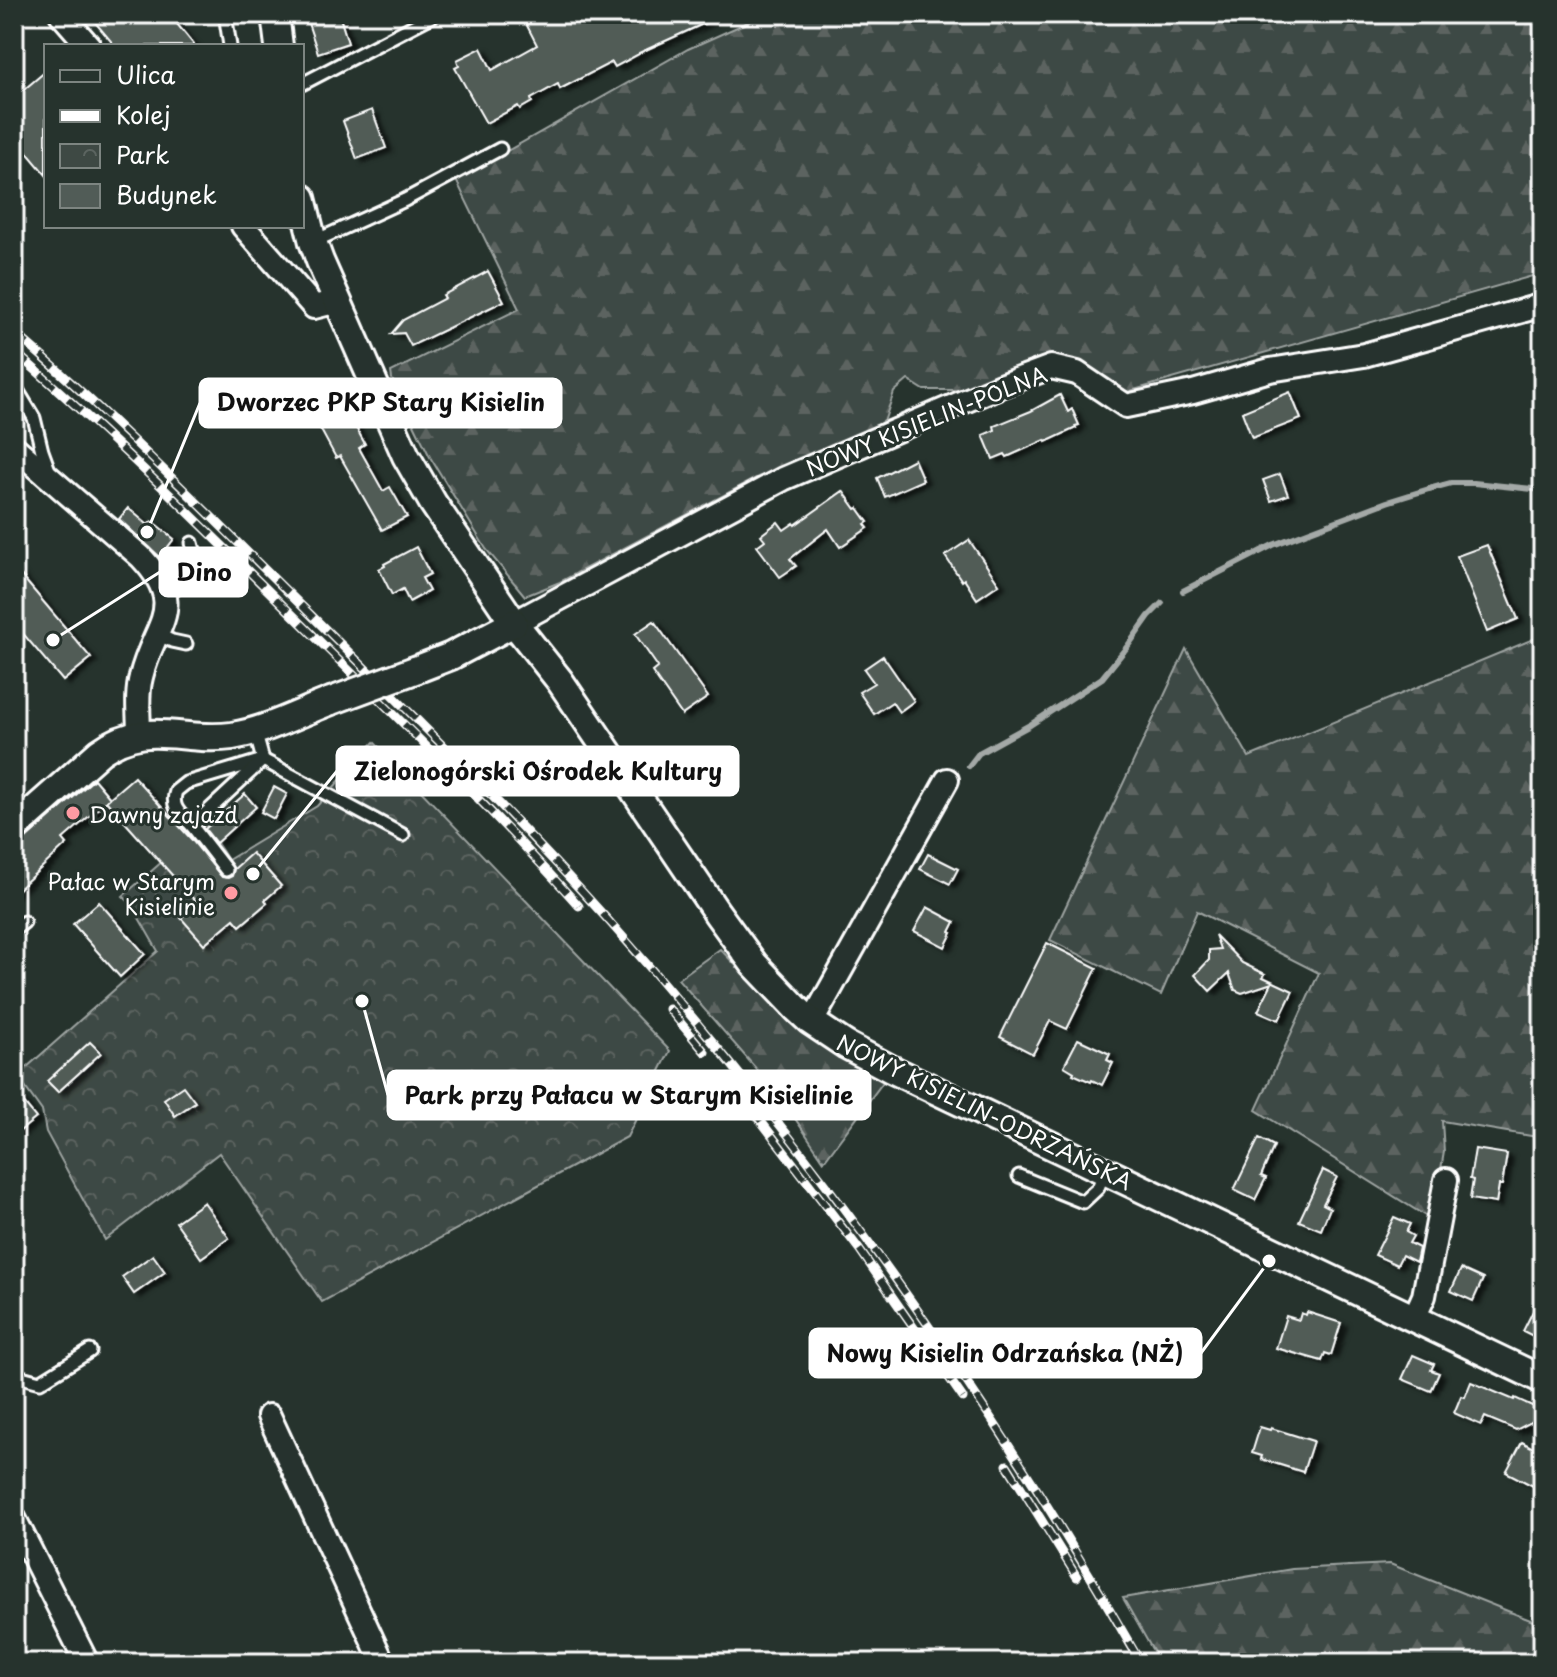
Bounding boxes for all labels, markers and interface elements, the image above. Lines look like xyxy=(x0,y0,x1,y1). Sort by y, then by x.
legend xyxy=(44,44,304,228)
text: Ulica xyxy=(116,56,175,92)
text: Kolej xyxy=(116,96,171,132)
text: Park xyxy=(116,136,170,172)
text: Budynek xyxy=(116,176,217,212)
street label: NOWY KISIELIN-POLNA xyxy=(801,357,1051,483)
callout: Dworzec PKP Stary Kisielin xyxy=(200,379,561,427)
text: Dworzec PKP Stary Kisielin xyxy=(217,383,545,419)
callout: Dino xyxy=(160,548,247,596)
text: Dino xyxy=(176,553,232,589)
callout: Zielonogórski Ośrodek Kultury xyxy=(337,747,738,795)
text: Zielonogórski Ośrodek Kultury xyxy=(354,752,722,788)
place label: Dawny zajazd xyxy=(89,797,238,830)
marker: Dawny zajazd xyxy=(64,804,82,822)
place label: Pałac w Starym Kisielinie xyxy=(47,864,215,922)
marker: Pałac w Starym Kisielinie xyxy=(222,884,240,902)
street label: NOWY KISIELIN-ODRZAŃSKA xyxy=(832,1025,1138,1197)
callout: Park przy Pałacu w Starym Kisielinie xyxy=(388,1071,870,1119)
text: Park przy Pałacu w Starym Kisielinie xyxy=(405,1076,853,1112)
callout: Nowy Kisielin Odrzańska (NŻ) xyxy=(810,1329,1201,1377)
text: Nowy Kisielin Odrzańska (NŻ) xyxy=(827,1334,1183,1370)

